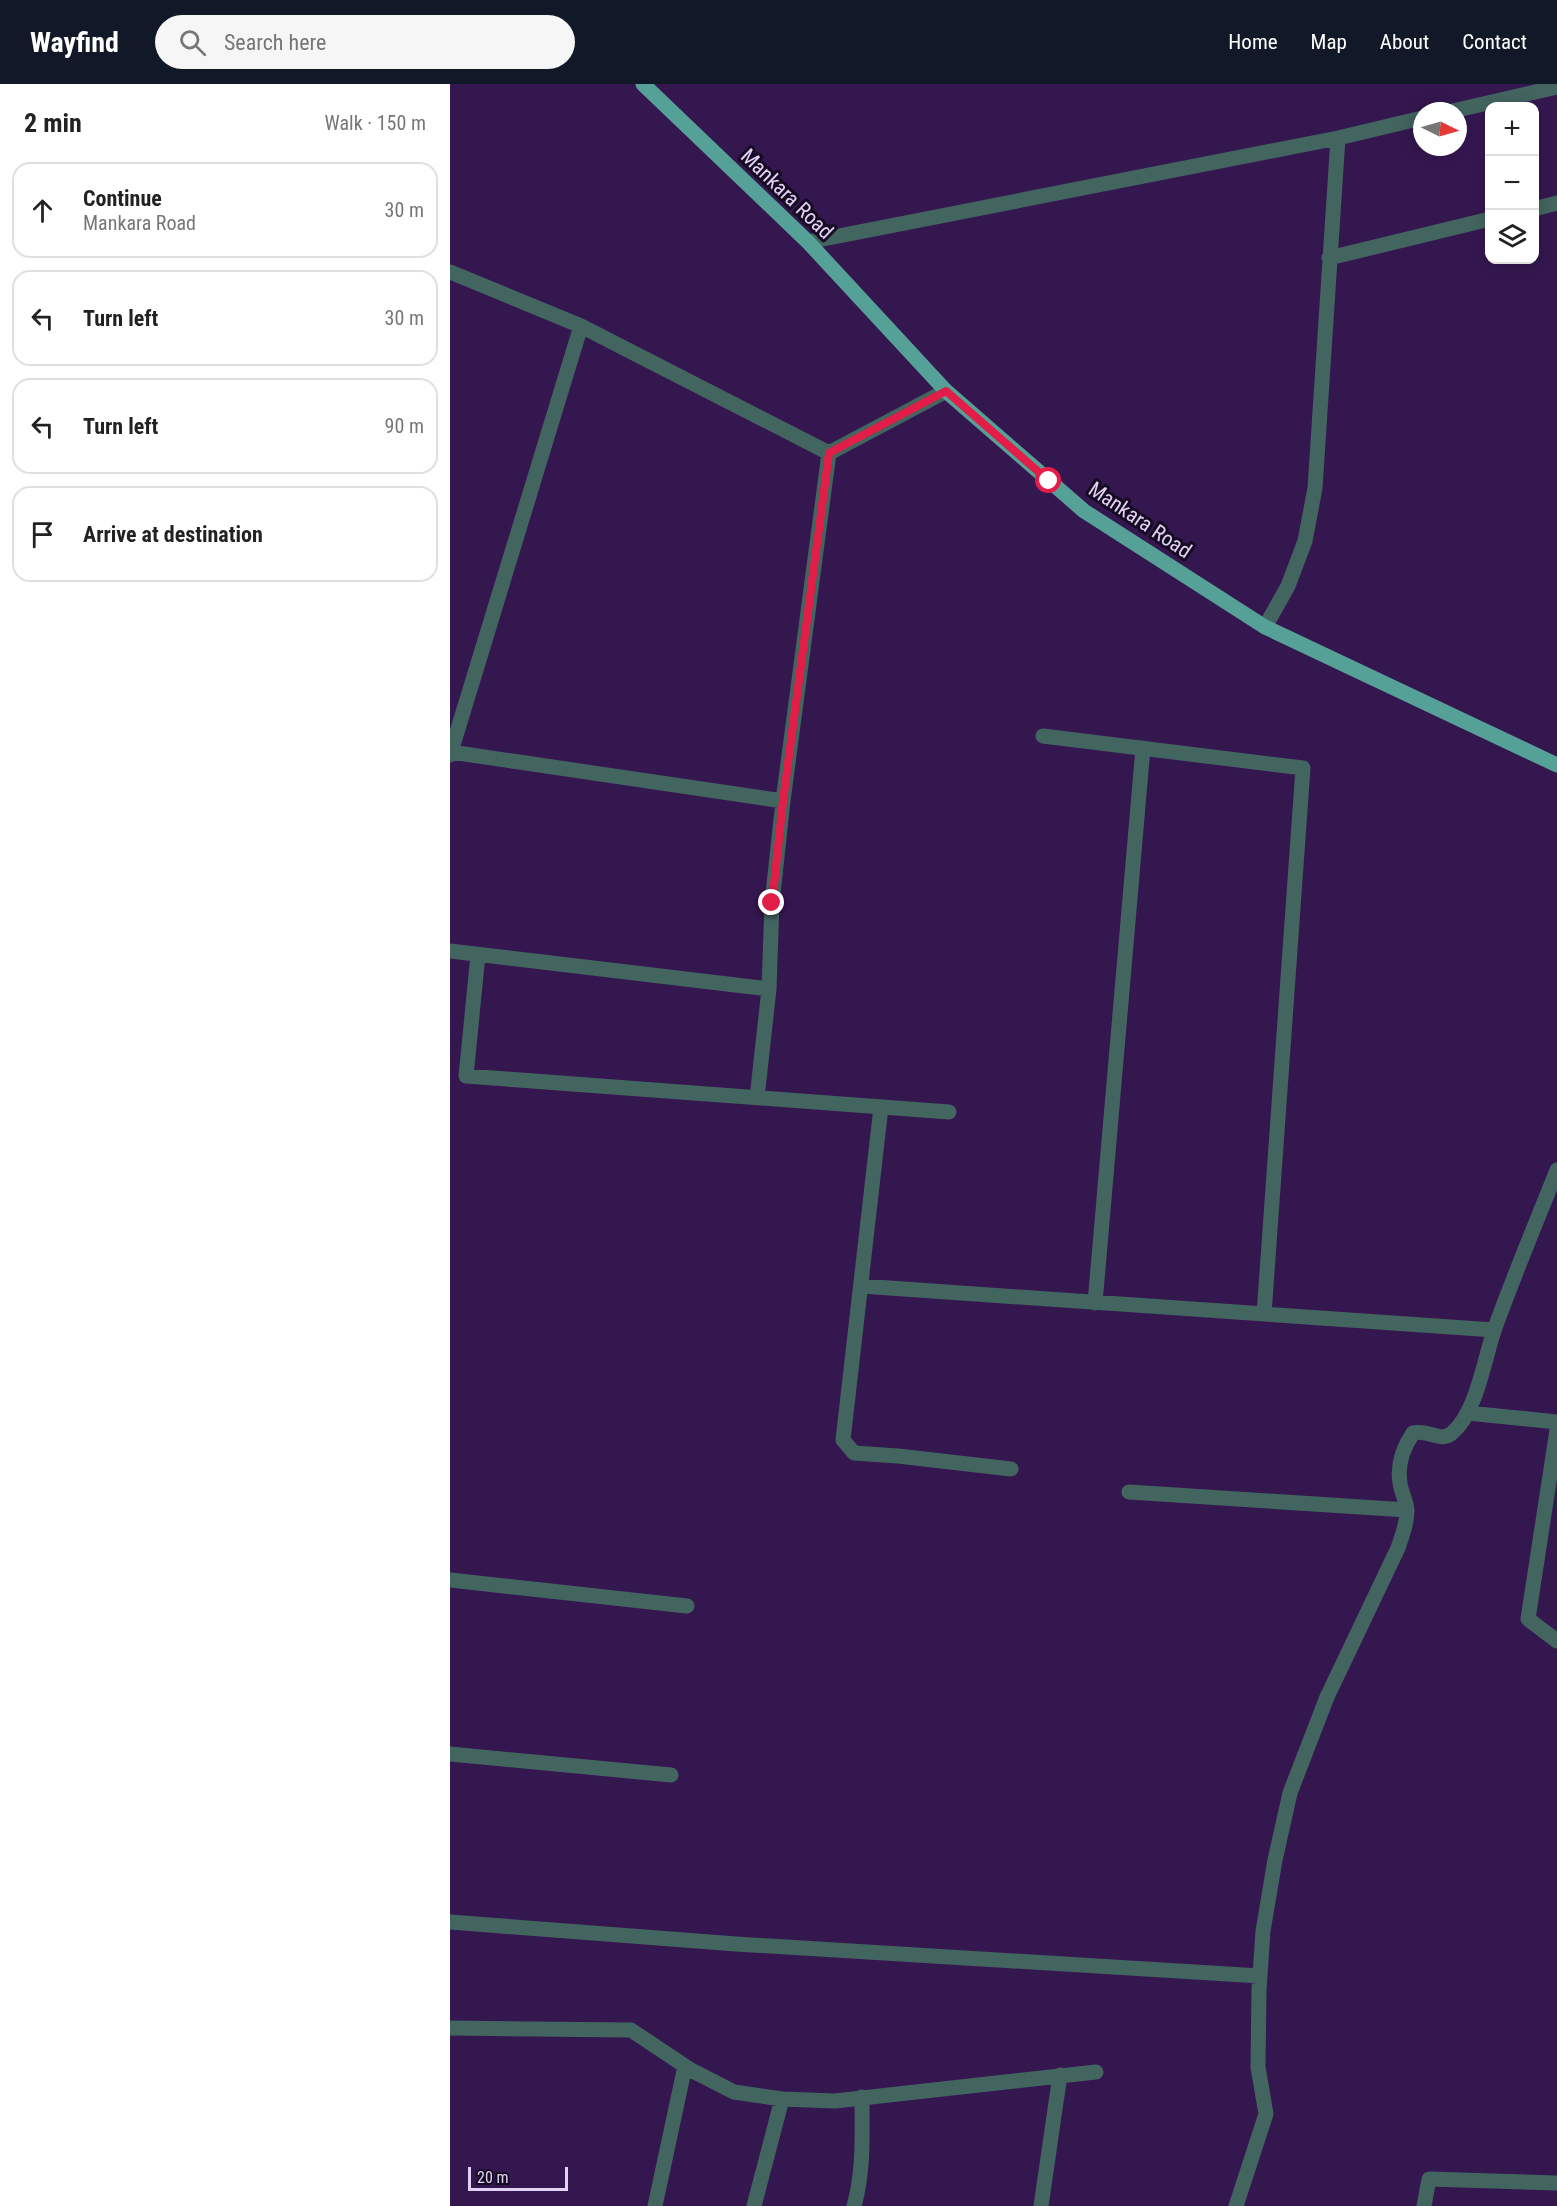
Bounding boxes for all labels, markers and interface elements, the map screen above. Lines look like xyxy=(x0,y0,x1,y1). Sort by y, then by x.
search box xyxy=(155,15,575,69)
text: Wayfind xyxy=(30,26,119,59)
icon: search xyxy=(176,26,209,59)
text: Search here xyxy=(224,30,326,55)
text: Home xyxy=(1228,30,1278,54)
text: Map xyxy=(1311,30,1347,54)
text: About xyxy=(1380,30,1429,54)
text: Contact xyxy=(1462,30,1527,54)
north arrow xyxy=(1413,102,1467,156)
map controls xyxy=(1485,102,1539,264)
button: + xyxy=(1485,102,1539,156)
text: 2 min xyxy=(24,108,82,138)
text: Walk · 150 m xyxy=(325,111,426,135)
street label: Mankara Road xyxy=(736,144,838,244)
button: − xyxy=(1485,156,1539,210)
text: Continue xyxy=(83,186,162,211)
icon: ahead xyxy=(26,194,59,227)
text: 30 m xyxy=(385,198,424,222)
button: layers xyxy=(1485,210,1539,264)
text: Mankara Road xyxy=(83,211,196,235)
icon: left xyxy=(26,302,59,335)
text: Turn left xyxy=(83,306,158,331)
text: 30 m xyxy=(385,306,424,330)
icon: left xyxy=(26,410,59,443)
text: Turn left xyxy=(83,414,158,439)
text: 90 m xyxy=(385,414,424,438)
route start xyxy=(1035,467,1061,493)
street label: Mankara Road xyxy=(1084,477,1196,563)
icon: arrive xyxy=(26,518,59,551)
text: Arrive at destination xyxy=(83,522,263,547)
route end xyxy=(758,889,784,915)
scale bar xyxy=(468,2164,568,2192)
text: 20 m xyxy=(477,2168,509,2187)

